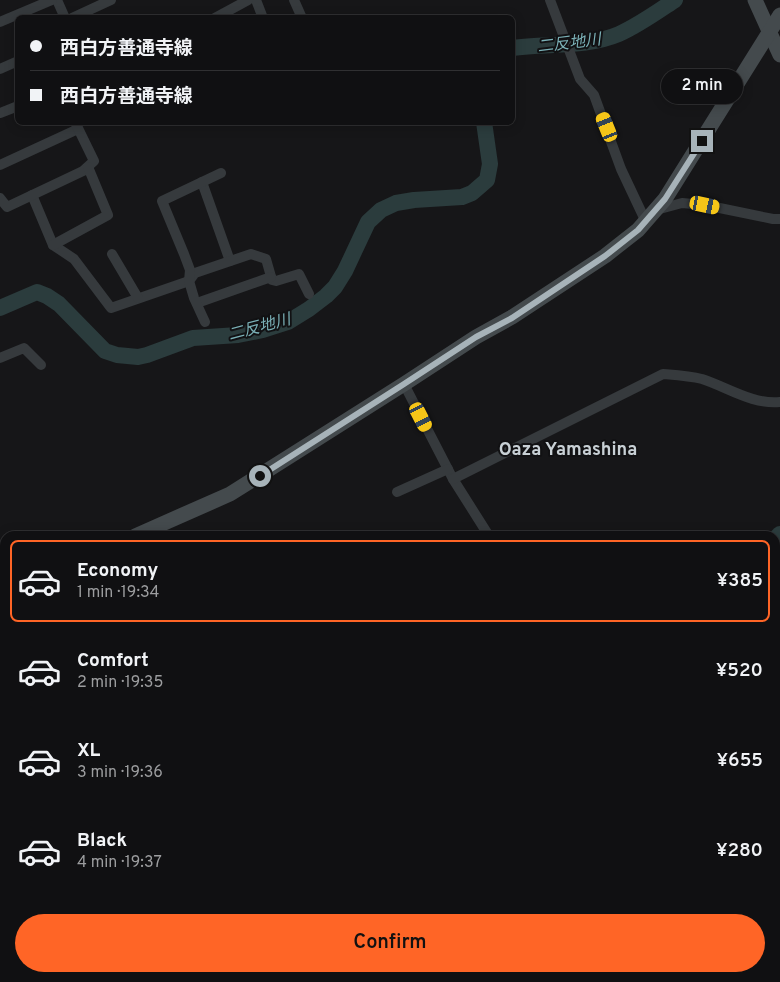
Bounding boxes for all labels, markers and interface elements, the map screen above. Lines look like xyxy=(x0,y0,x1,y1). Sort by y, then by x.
water label: 二反地川 xyxy=(536,30,604,58)
text: 西白方善通寺線 xyxy=(60,37,193,61)
callout: 2 min xyxy=(661,68,743,104)
text: 2 min xyxy=(681,76,723,96)
text: 西白方善通寺線 xyxy=(60,85,193,109)
car xyxy=(594,110,619,144)
route end xyxy=(691,130,713,152)
car xyxy=(688,195,721,215)
water label: 二反地川 xyxy=(226,309,295,346)
car xyxy=(407,400,434,434)
district label: Oaza Yamashina xyxy=(499,439,637,462)
route start xyxy=(249,465,271,487)
icon: car xyxy=(17,559,62,604)
text: Economy xyxy=(77,559,158,583)
text: ¥385 xyxy=(717,569,763,593)
text: 1 min · 19:34 xyxy=(77,583,160,603)
icon: car xyxy=(17,649,62,694)
text: Comfort xyxy=(77,649,149,673)
text: ¥520 xyxy=(716,659,763,683)
text: 2 min · 19:35 xyxy=(77,673,163,693)
icon: car xyxy=(17,739,62,784)
text: XL xyxy=(77,739,100,763)
text: ¥655 xyxy=(717,749,763,773)
text: 3 min · 19:36 xyxy=(77,763,163,783)
icon: car xyxy=(17,829,62,874)
text: Black xyxy=(77,829,127,853)
text: ¥280 xyxy=(716,839,763,863)
text: 4 min · 19:37 xyxy=(77,853,162,873)
button: Confirm xyxy=(15,914,765,972)

